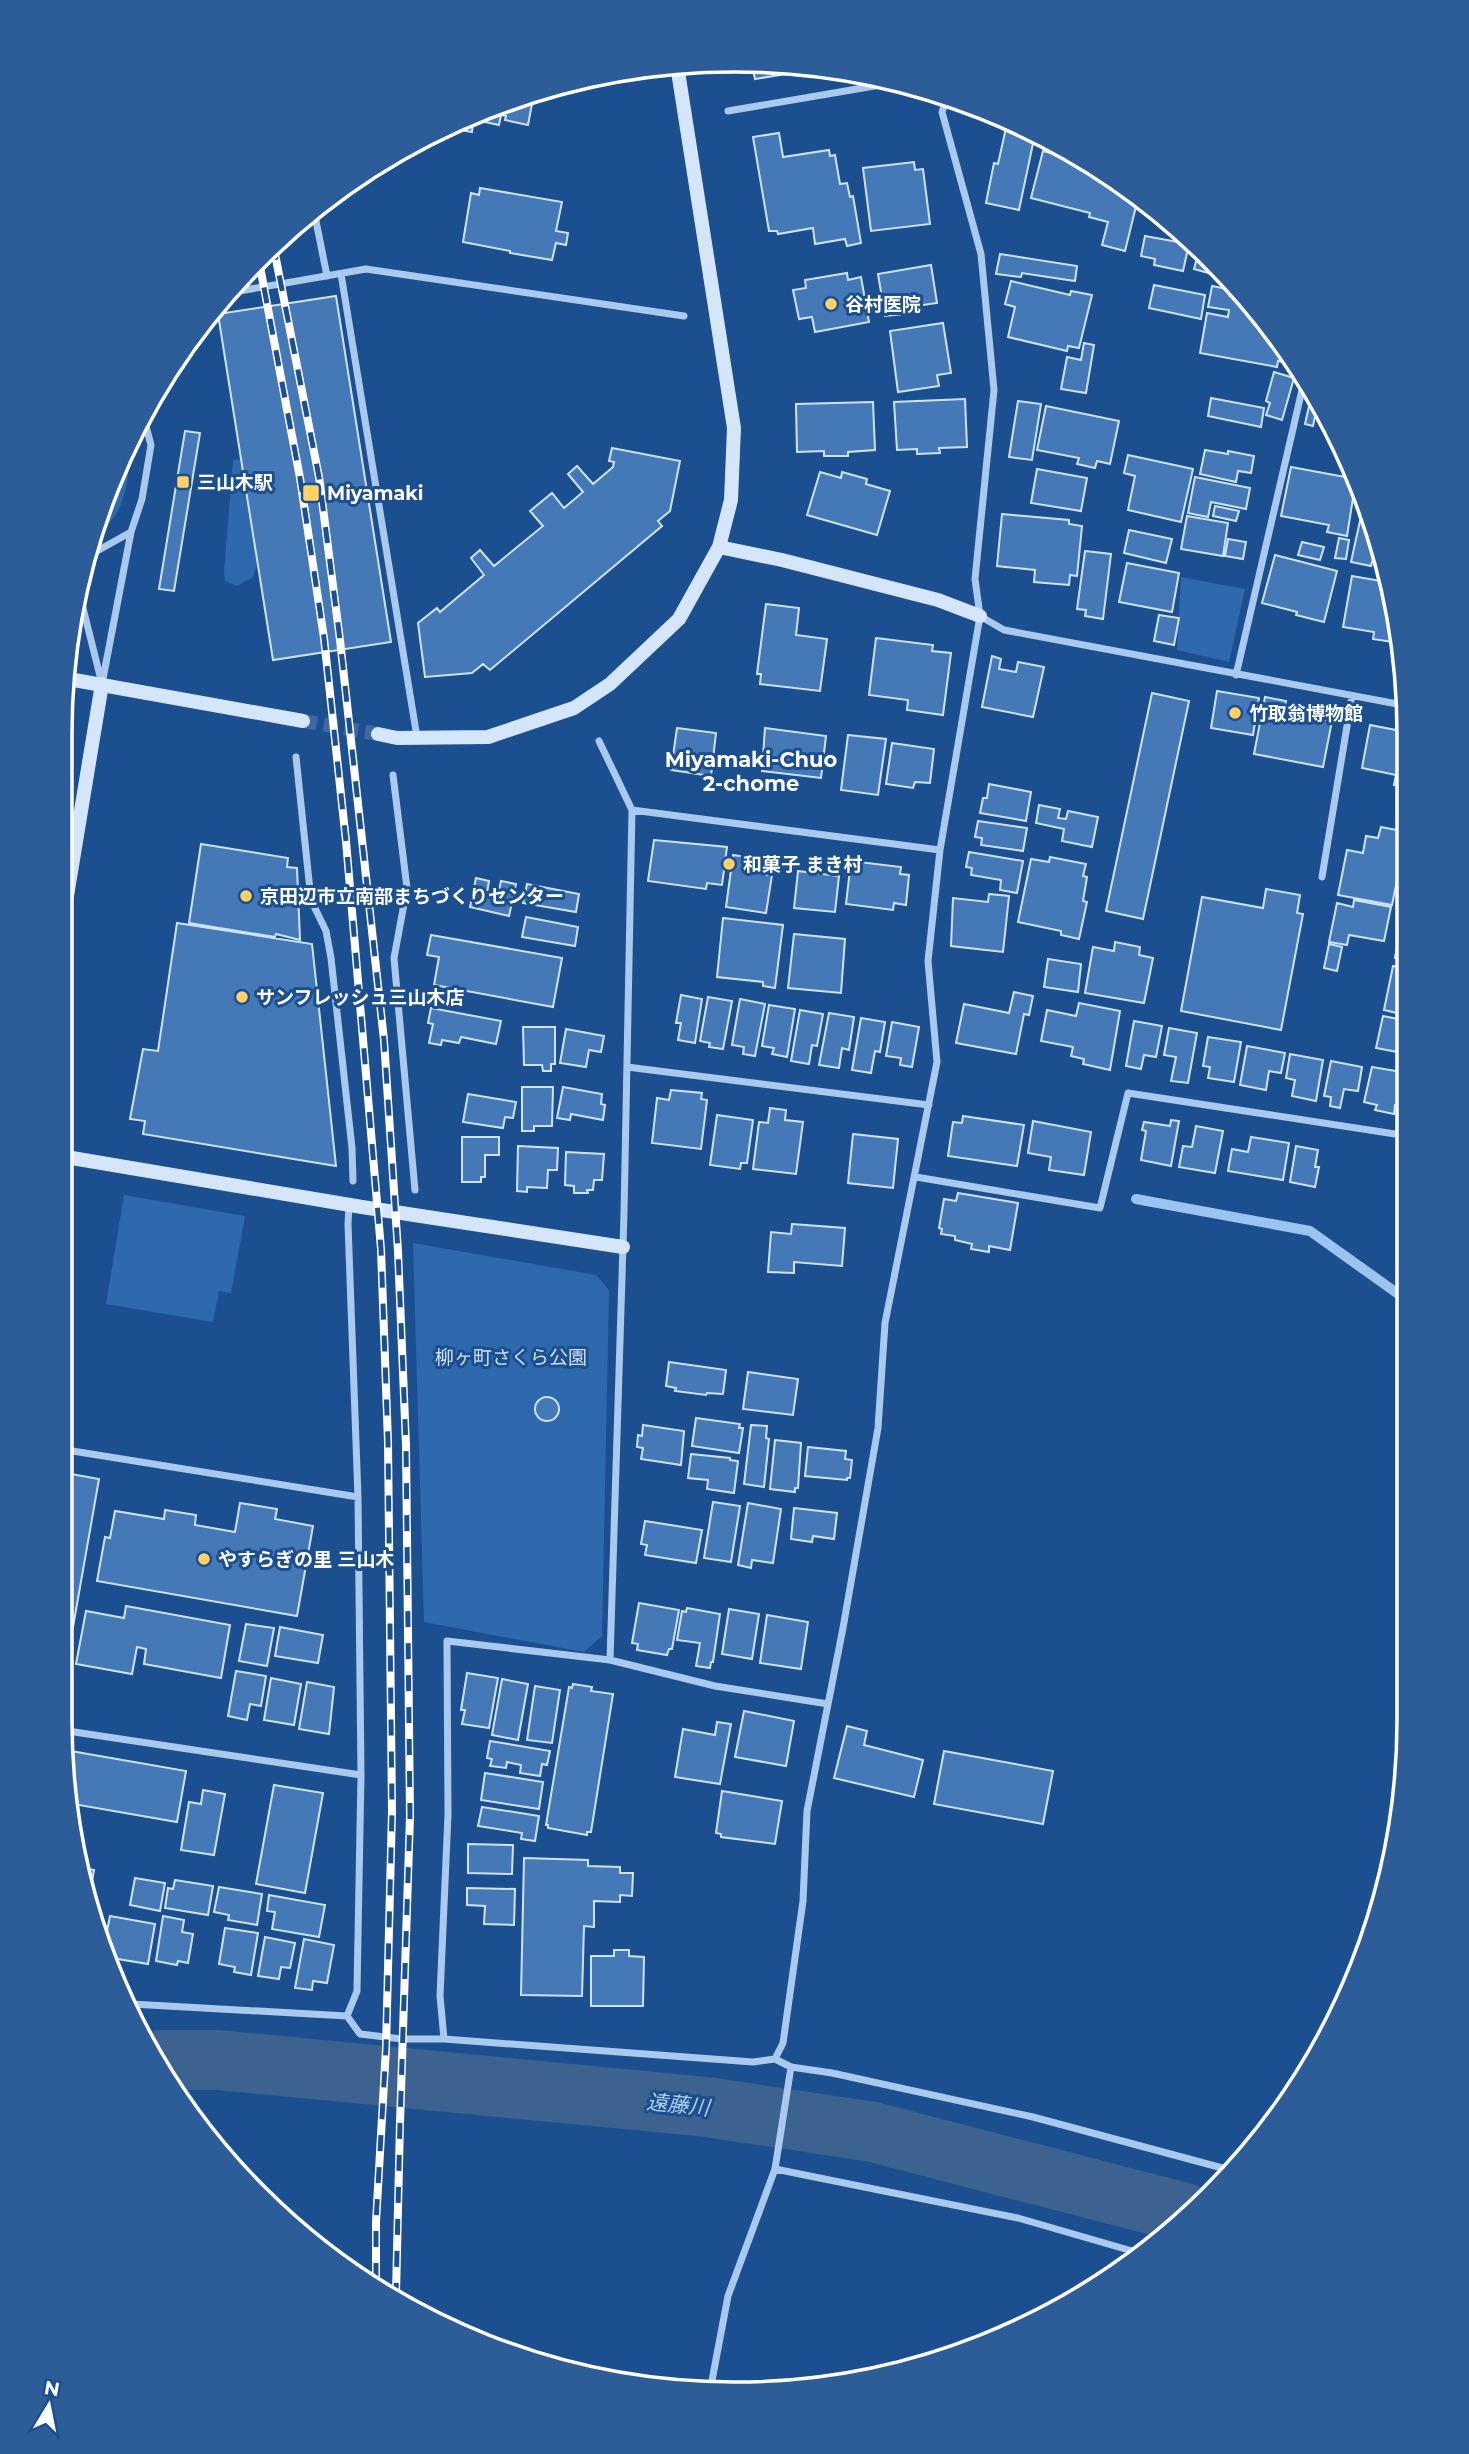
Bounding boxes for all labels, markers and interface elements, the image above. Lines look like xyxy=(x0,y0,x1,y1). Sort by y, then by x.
place label: 谷村医院 xyxy=(845,293,921,316)
marker: 谷村医院 xyxy=(823,296,839,312)
place label: 三山木駅 xyxy=(197,471,273,494)
marker: 三山木駅 xyxy=(175,474,191,490)
place label: Miyamaki xyxy=(327,482,423,505)
marker: Miyamaki xyxy=(301,483,321,503)
place label: 竹取翁博物館 xyxy=(1249,702,1363,725)
marker: 竹取翁博物館 xyxy=(1227,705,1243,721)
district label: Miyamaki-Chuo 2-chome xyxy=(665,747,838,796)
place label: 和菓子 まき村 xyxy=(743,853,862,876)
marker: 和菓子 まき村 xyxy=(721,856,737,872)
place label: 京田辺市立南部まちづくりセンター xyxy=(260,885,564,908)
marker: 京田辺市立南部まちづくりセンター xyxy=(238,888,254,904)
place label: サンフレッシュ三山木店 xyxy=(256,986,464,1009)
marker: サンフレッシュ三山木店 xyxy=(234,989,250,1005)
park label: 柳ヶ町さくら公園 xyxy=(435,1346,587,1369)
place label: やすらぎの里 三山木 xyxy=(218,1548,394,1571)
marker: やすらぎの里 三山木 xyxy=(196,1551,212,1567)
water label: 遠藤川 xyxy=(645,2089,713,2120)
north arrow xyxy=(14,2370,84,2440)
text: N xyxy=(42,2376,61,2401)

